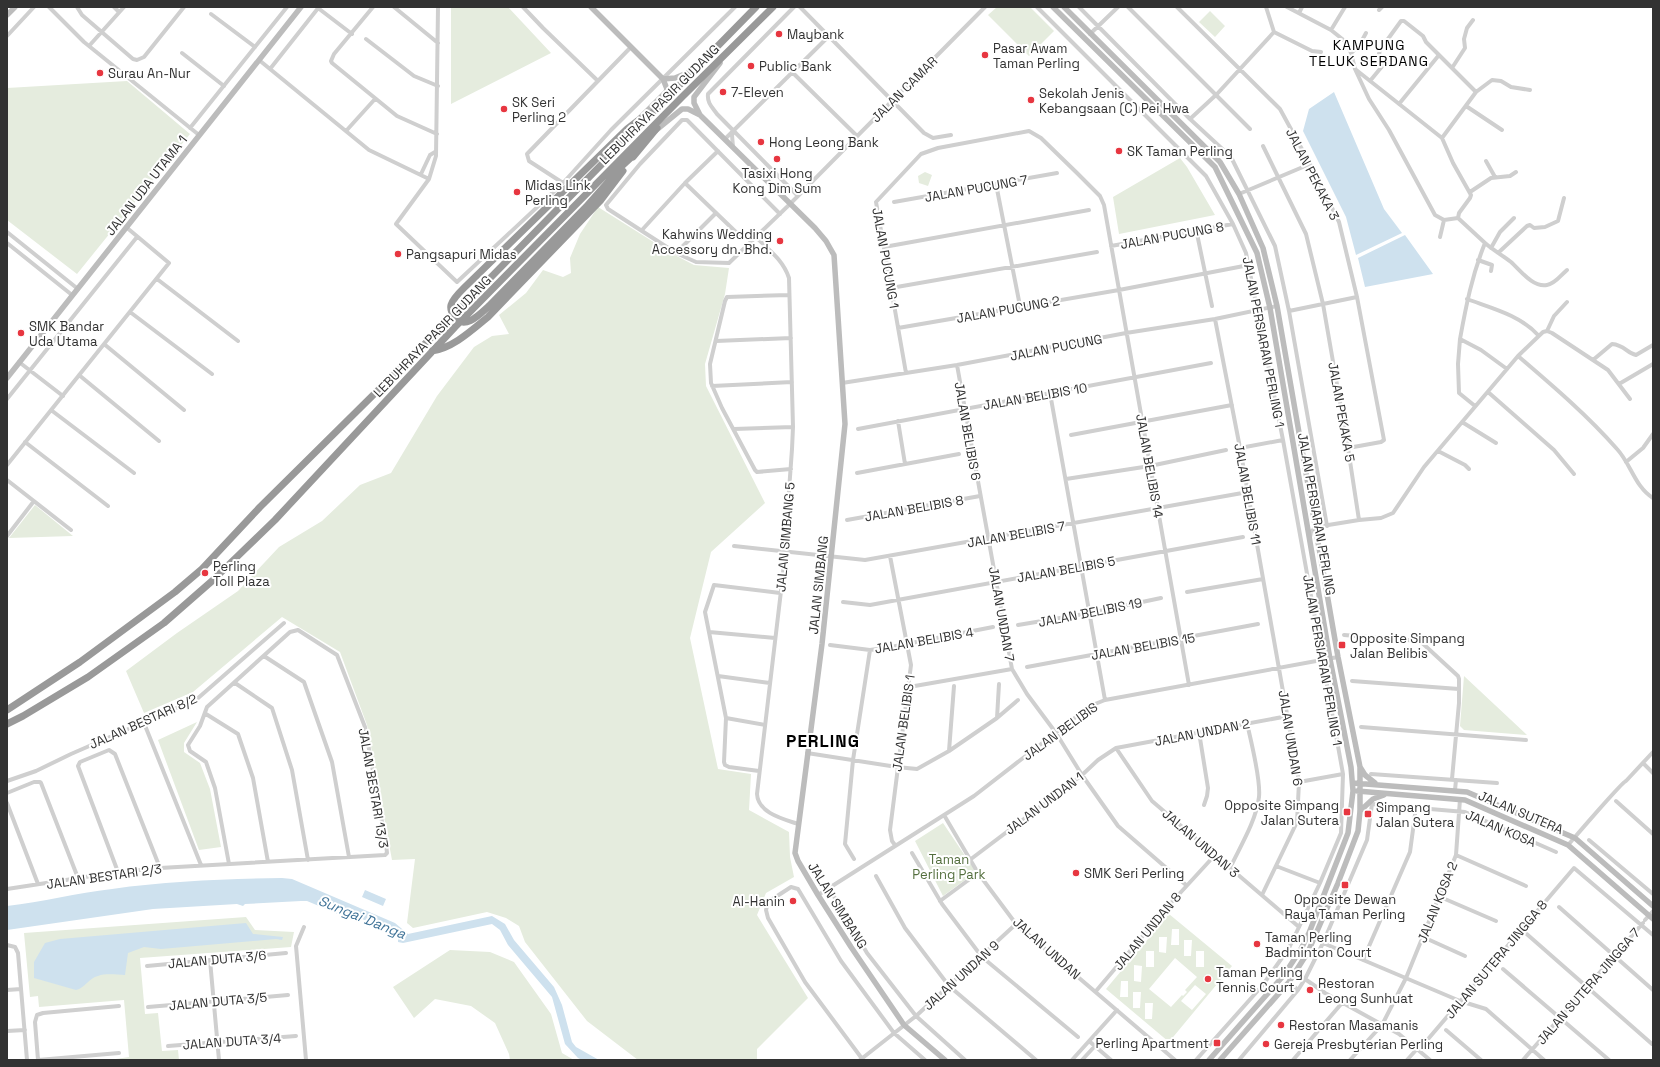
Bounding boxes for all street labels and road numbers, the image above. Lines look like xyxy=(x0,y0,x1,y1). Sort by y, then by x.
street label: LEBUHRAYA PASIR GUDANG xyxy=(596,41,723,168)
street label: JALAN CAMAR xyxy=(868,53,941,126)
street label: JALAN PEKAKA 3 xyxy=(1282,125,1343,223)
street label: JALAN UDA UTAMA 1 xyxy=(102,132,191,239)
street label: JALAN PUCUNG 7 xyxy=(923,171,1029,206)
street label: JALAN PUCUNG 1 xyxy=(868,206,903,310)
street label: JALAN PUCUNG 8 xyxy=(1119,218,1225,253)
street label: JALAN PERSIARAN PERLING 1 xyxy=(1239,255,1288,429)
street label: LEBUHRAYA PASIR GUDANG xyxy=(370,272,495,401)
street label: JALAN PUCUNG 2 xyxy=(955,292,1061,327)
street label: JALAN PUCUNG xyxy=(1009,330,1104,365)
street label: JALAN PEKAKA 5 xyxy=(1324,361,1359,464)
street label: JALAN BELIBIS 10 xyxy=(982,379,1089,414)
street label: JALAN BELIBIS 6 xyxy=(950,380,985,482)
street label: JALAN BELIBIS 14 xyxy=(1132,413,1167,520)
street label: JALAN PERSIARAN PERLING xyxy=(1294,432,1339,597)
street label: JALAN BELIBIS 11 xyxy=(1230,442,1265,546)
street label: JALAN SIMBANG 5 xyxy=(772,481,799,593)
street label: JALAN BELIBIS 8 xyxy=(863,491,965,526)
street label: JALAN BELIBIS 7 xyxy=(966,517,1066,551)
street label: JALAN SIMBANG xyxy=(805,535,832,635)
street label: JALAN BELIBIS 5 xyxy=(1015,552,1117,587)
street label: JALAN UNDAN 7 xyxy=(985,565,1018,663)
street label: JALAN PERSIARAN PERLING 1 xyxy=(1299,573,1346,747)
street label: JALAN BELIBIS 19 xyxy=(1037,594,1143,631)
street label: JALAN BELIBIS 4 xyxy=(873,623,975,658)
street label: JALAN BELIBIS 15 xyxy=(1090,629,1197,664)
street label: JALAN BELIBIS 1 xyxy=(888,674,919,773)
street label: JALAN UNDAN 6 xyxy=(1275,689,1306,787)
street label: JALAN BESTARI 8/2 xyxy=(86,690,200,753)
street label: JALAN BELIBIS xyxy=(1019,698,1101,764)
street label: JALAN UNDAN 2 xyxy=(1153,715,1251,750)
street label: JALAN BESTARI 13/3 xyxy=(355,727,392,850)
street label: JALAN UNDAN 1 xyxy=(1002,768,1087,839)
street label: JALAN SUTERA xyxy=(1476,787,1566,838)
street label: JALAN UNDAN 3 xyxy=(1159,805,1243,882)
street label: JALAN KOSA xyxy=(1463,806,1539,851)
street label: JALAN SIMBANG xyxy=(804,859,871,952)
street label: JALAN KOSA 2 xyxy=(1413,859,1462,945)
street label: JALAN BESTARI 2/3 xyxy=(45,860,163,893)
street label: JALAN UNDAN 8 xyxy=(1110,889,1185,974)
street label: JALAN SUTERA JINGGA 8 xyxy=(1442,896,1551,1022)
street label: JALAN UNDAN xyxy=(1009,913,1084,983)
street label: JALAN SUTERA JINGGA 7 xyxy=(1533,924,1644,1048)
street label: JALAN UNDAN 9 xyxy=(920,937,1003,1014)
street label: JALAN DUTA 3/6 xyxy=(167,947,267,972)
street label: JALAN DUTA 3/5 xyxy=(168,989,268,1014)
street label: JALAN DUTA 3/4 xyxy=(182,1030,282,1053)

